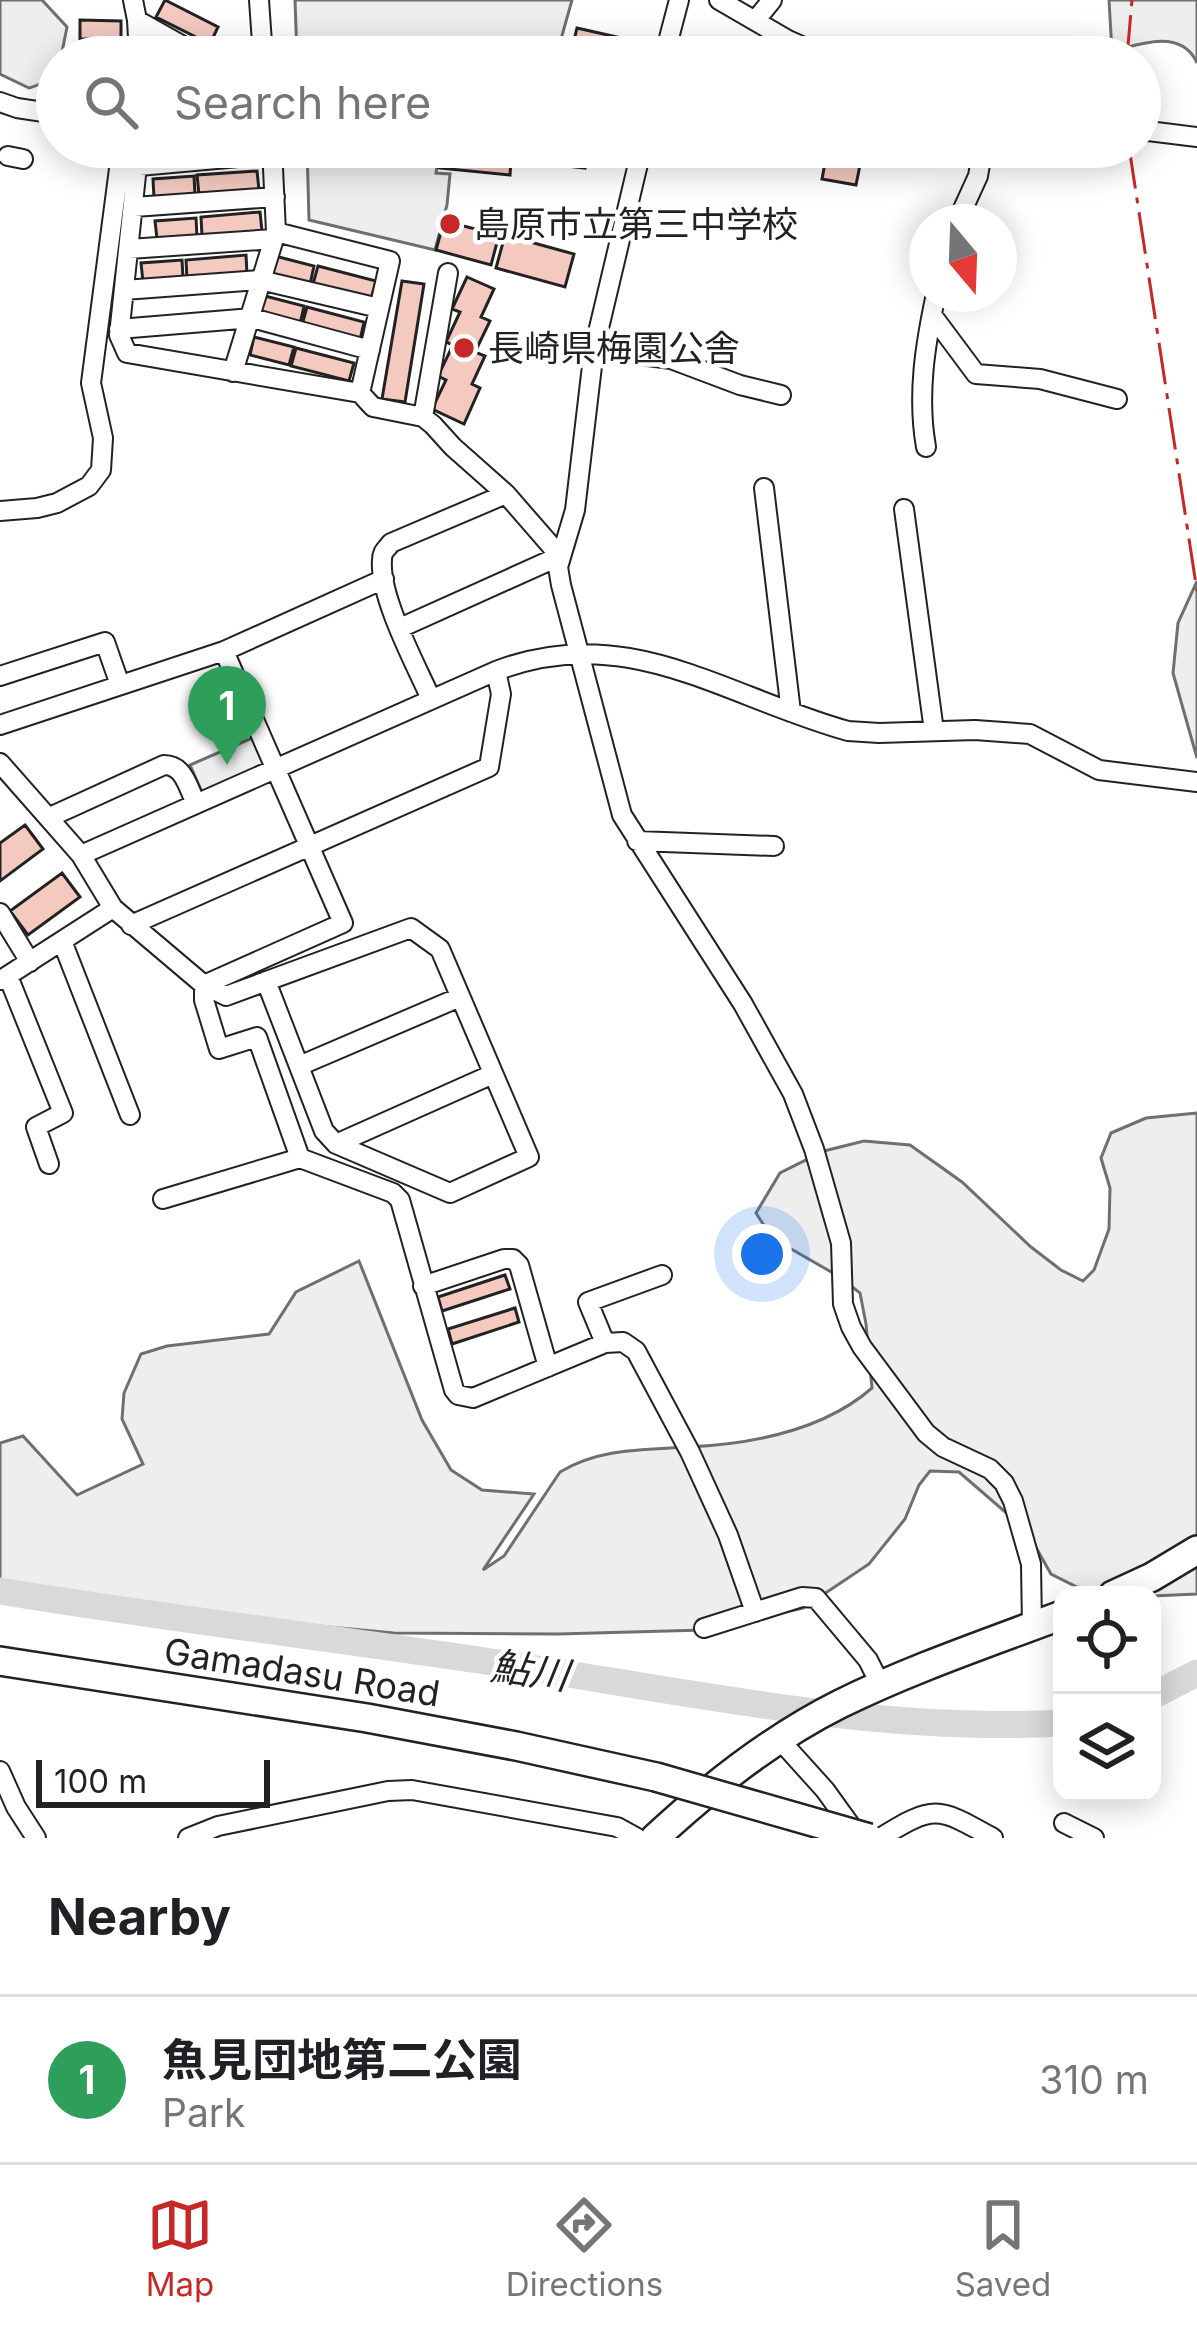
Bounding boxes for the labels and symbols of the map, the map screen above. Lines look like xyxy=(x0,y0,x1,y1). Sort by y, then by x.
place label: 島原市立第三中学校 xyxy=(474,202,798,246)
north arrow xyxy=(909,204,1017,312)
marker: 島原市立第三中学校 xyxy=(437,211,463,237)
place label: 長崎県梅園公舎 xyxy=(488,326,740,370)
marker: 長崎県梅園公舎 xyxy=(451,335,477,361)
pin: 1 xyxy=(188,666,266,765)
your location xyxy=(732,1224,792,1284)
street label: Gamadasu Road xyxy=(161,1628,443,1716)
water label: 鮎川 xyxy=(488,1641,576,1699)
scale bar xyxy=(36,1754,270,1807)

